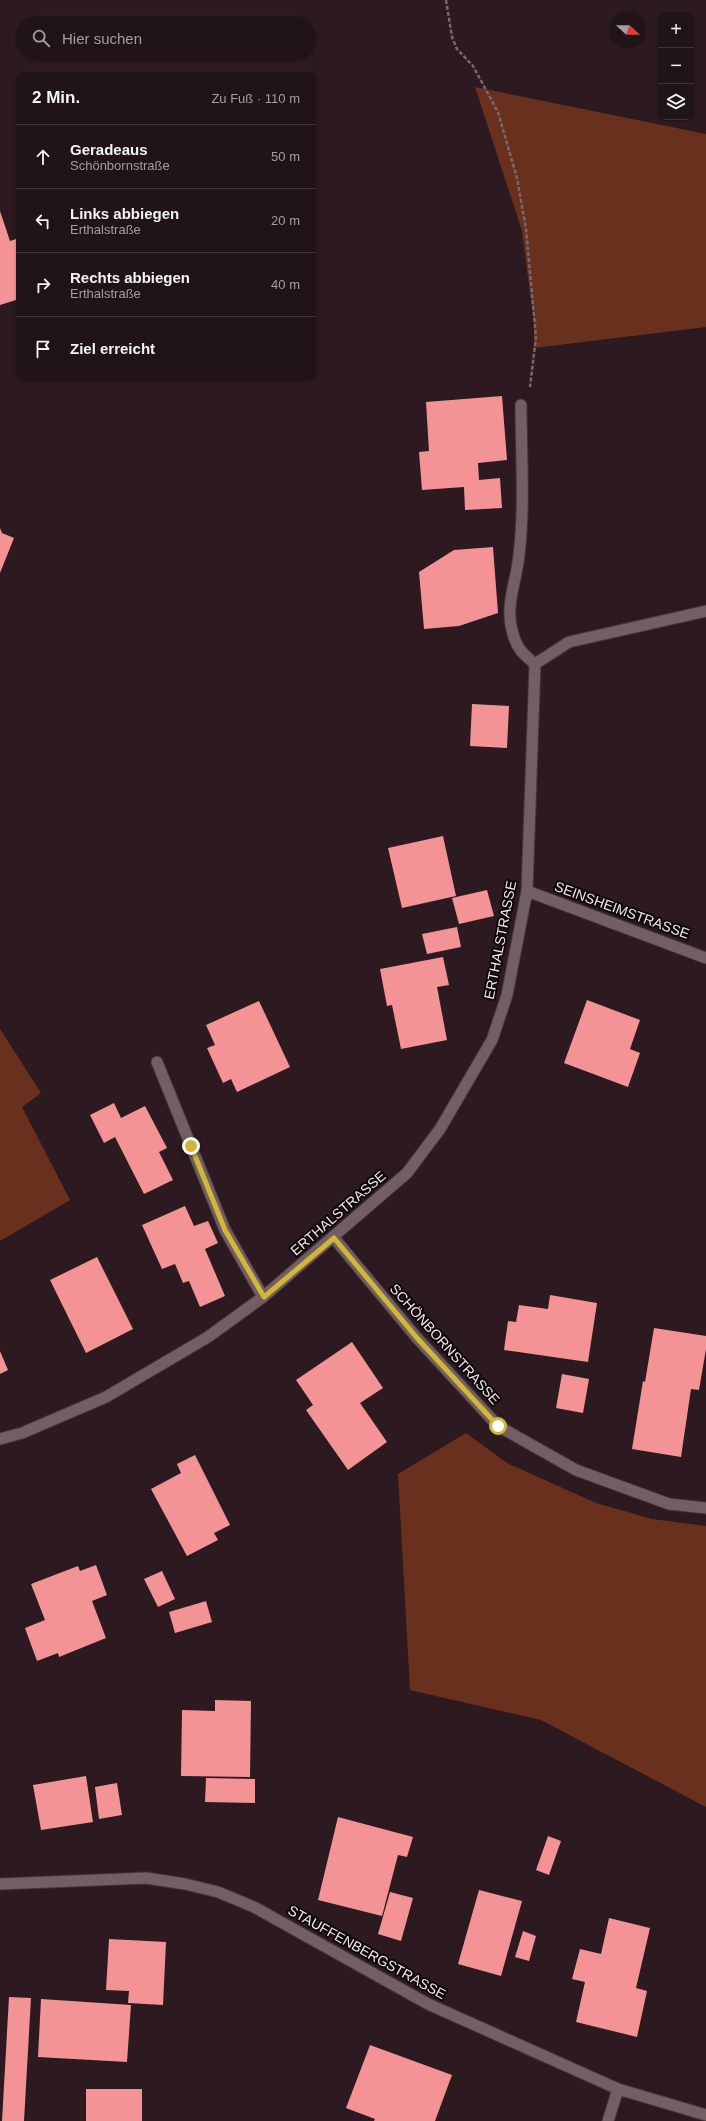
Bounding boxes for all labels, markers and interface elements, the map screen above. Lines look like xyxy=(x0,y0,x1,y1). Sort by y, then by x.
north arrow xyxy=(610,12,646,48)
map controls xyxy=(658,12,694,120)
button: + xyxy=(658,12,694,48)
search box xyxy=(16,16,316,60)
icon: search xyxy=(30,27,52,49)
text: Hier suchen xyxy=(62,30,142,47)
button: − xyxy=(658,48,694,84)
button: layers xyxy=(658,84,694,120)
text: 2 Min. xyxy=(32,88,80,107)
text: Zu Fuß · 110 m xyxy=(211,91,300,106)
text: Geradeaus xyxy=(70,141,148,158)
icon: ahead xyxy=(32,146,54,168)
text: 50 m xyxy=(271,149,300,164)
text: Schönbornstraße xyxy=(70,158,170,173)
text: Links abbiegen xyxy=(70,205,179,222)
icon: left xyxy=(32,210,54,232)
text: 20 m xyxy=(271,213,300,228)
text: Erthalstraße xyxy=(70,222,141,237)
text: Rechts abbiegen xyxy=(70,269,190,286)
icon: right xyxy=(32,274,54,296)
text: 40 m xyxy=(271,277,300,292)
text: Erthalstraße xyxy=(70,286,141,301)
icon: arrive xyxy=(32,338,54,360)
text: Ziel erreicht xyxy=(70,340,155,357)
street label: SEINSHEIMSTRASSE xyxy=(552,878,692,942)
street label: ERTHALSTRASSE xyxy=(481,879,519,1001)
route end xyxy=(182,1137,200,1155)
street label: ERTHALSTRASSE xyxy=(287,1167,389,1259)
street label: SCHÖNBORNSTRASSE xyxy=(387,1280,504,1407)
route start xyxy=(489,1417,507,1435)
street label: STAUFFENBERGSTRASSE xyxy=(285,1902,449,2002)

